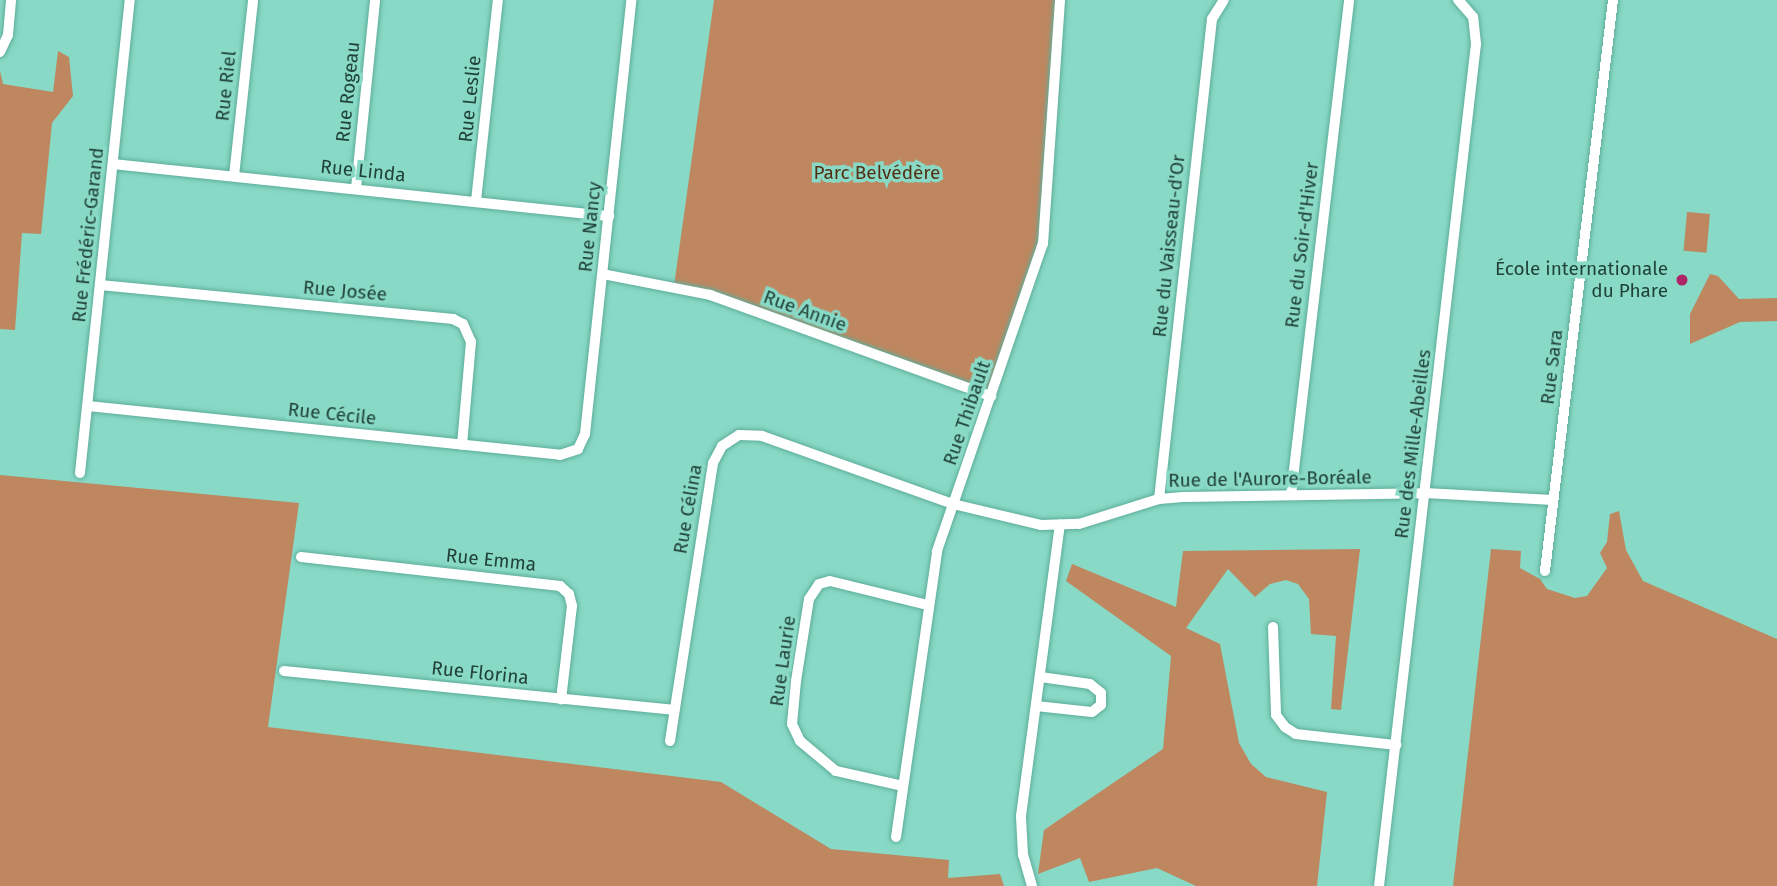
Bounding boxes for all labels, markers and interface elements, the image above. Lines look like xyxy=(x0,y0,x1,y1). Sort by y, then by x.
street label: Rue Rogeau xyxy=(331,40,365,144)
street label: Rue Riel xyxy=(211,50,241,122)
street label: Rue Leslie xyxy=(454,54,486,144)
street label: Rue Frédéric-Garand xyxy=(67,146,109,324)
street label: Rue du Vaisseau-d'Or xyxy=(1148,153,1190,339)
street label: Rue Linda xyxy=(319,155,407,187)
street label: Rue du Soir-d'Hiver xyxy=(1280,161,1324,329)
park label: Parc Belvédère xyxy=(814,162,940,184)
street label: Rue Nancy xyxy=(574,181,606,273)
place label: École internationale du Phare xyxy=(1495,258,1668,302)
marker: École internationale du Phare xyxy=(1674,272,1690,288)
street label: Rue Josée xyxy=(302,276,388,306)
street label: Rue Annie xyxy=(760,285,850,337)
street label: Rue Sara xyxy=(1536,328,1568,406)
street label: Rue des Mille-Abeilles xyxy=(1390,348,1436,540)
street label: Rue Thibault xyxy=(938,358,996,468)
street label: Rue Cécile xyxy=(287,398,377,430)
street label: Rue Célina xyxy=(669,462,707,556)
street label: Rue de l'Aurore-Boréale xyxy=(1168,466,1372,492)
street label: Rue Emma xyxy=(445,544,537,576)
street label: Rue Laurie xyxy=(765,614,801,708)
street label: Rue Florina xyxy=(430,657,530,689)

